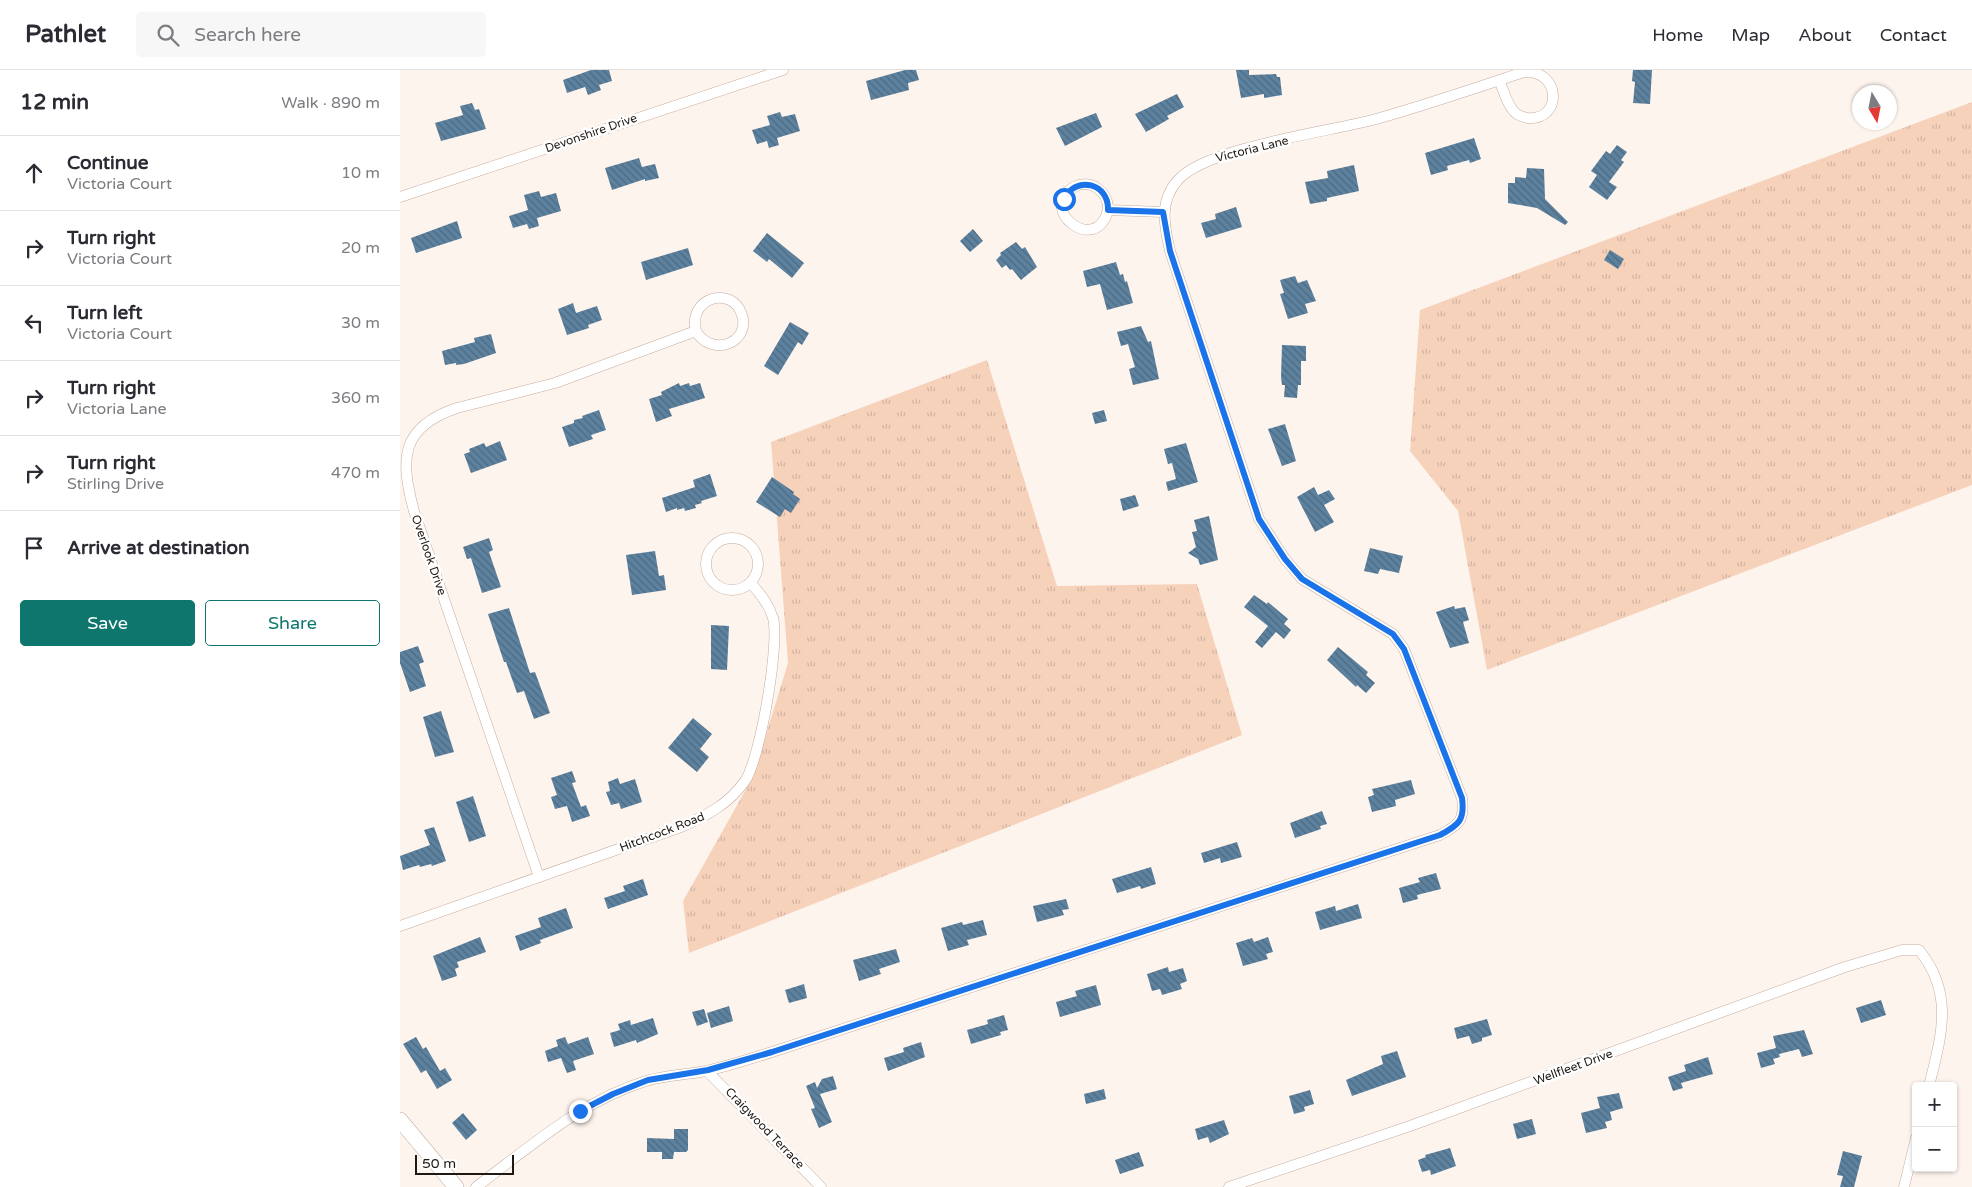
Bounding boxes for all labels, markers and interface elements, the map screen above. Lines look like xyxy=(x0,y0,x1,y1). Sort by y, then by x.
search box xyxy=(136,12,486,57)
text: Pathlet xyxy=(25,20,106,49)
icon: search xyxy=(154,21,182,49)
text: Search here xyxy=(194,24,301,46)
text: Home xyxy=(1652,24,1703,46)
text: Map xyxy=(1731,24,1770,46)
text: About xyxy=(1798,24,1852,46)
text: Contact xyxy=(1880,24,1947,46)
north arrow xyxy=(1852,85,1897,130)
text: 12 min xyxy=(20,90,89,115)
text: Walk · 890 m xyxy=(281,93,380,113)
street label: Devonshire Drive xyxy=(543,111,639,155)
street label: Victoria Lane xyxy=(1214,133,1290,165)
text: Continue xyxy=(67,152,149,174)
icon: ahead xyxy=(20,159,48,187)
text: 10 m xyxy=(341,163,380,183)
text: Victoria Court xyxy=(67,174,172,194)
route start xyxy=(1053,188,1076,211)
text: Turn right xyxy=(67,227,155,249)
icon: right xyxy=(20,234,48,262)
text: 20 m xyxy=(341,238,380,258)
text: Victoria Court xyxy=(67,249,172,269)
text: Turn left xyxy=(67,302,143,324)
icon: left xyxy=(20,309,48,337)
text: 30 m xyxy=(341,313,380,333)
text: Victoria Court xyxy=(67,324,172,344)
text: Turn right xyxy=(67,377,155,399)
icon: right xyxy=(20,384,48,412)
text: 360 m xyxy=(331,388,380,408)
text: Victoria Lane xyxy=(67,399,166,419)
text: Turn right xyxy=(67,452,155,474)
icon: right xyxy=(20,459,48,487)
text: 470 m xyxy=(331,463,380,483)
text: Stirling Drive xyxy=(67,474,164,494)
street label: Overlook Drive xyxy=(409,513,449,597)
icon: arrive xyxy=(20,534,48,562)
text: Arrive at destination xyxy=(67,537,250,559)
button: Save xyxy=(20,600,195,646)
button: Share xyxy=(205,600,380,646)
street label: Hitchcock Road xyxy=(617,809,707,855)
street label: Wellfleet Drive xyxy=(1532,1046,1615,1088)
map controls xyxy=(1912,1082,1957,1172)
button: + xyxy=(1912,1082,1957,1127)
street label: Craigwood Terrace xyxy=(723,1085,807,1172)
route end xyxy=(569,1100,592,1123)
button: − xyxy=(1912,1127,1957,1172)
scale bar xyxy=(415,1152,514,1175)
text: 50 m xyxy=(422,1155,456,1172)

